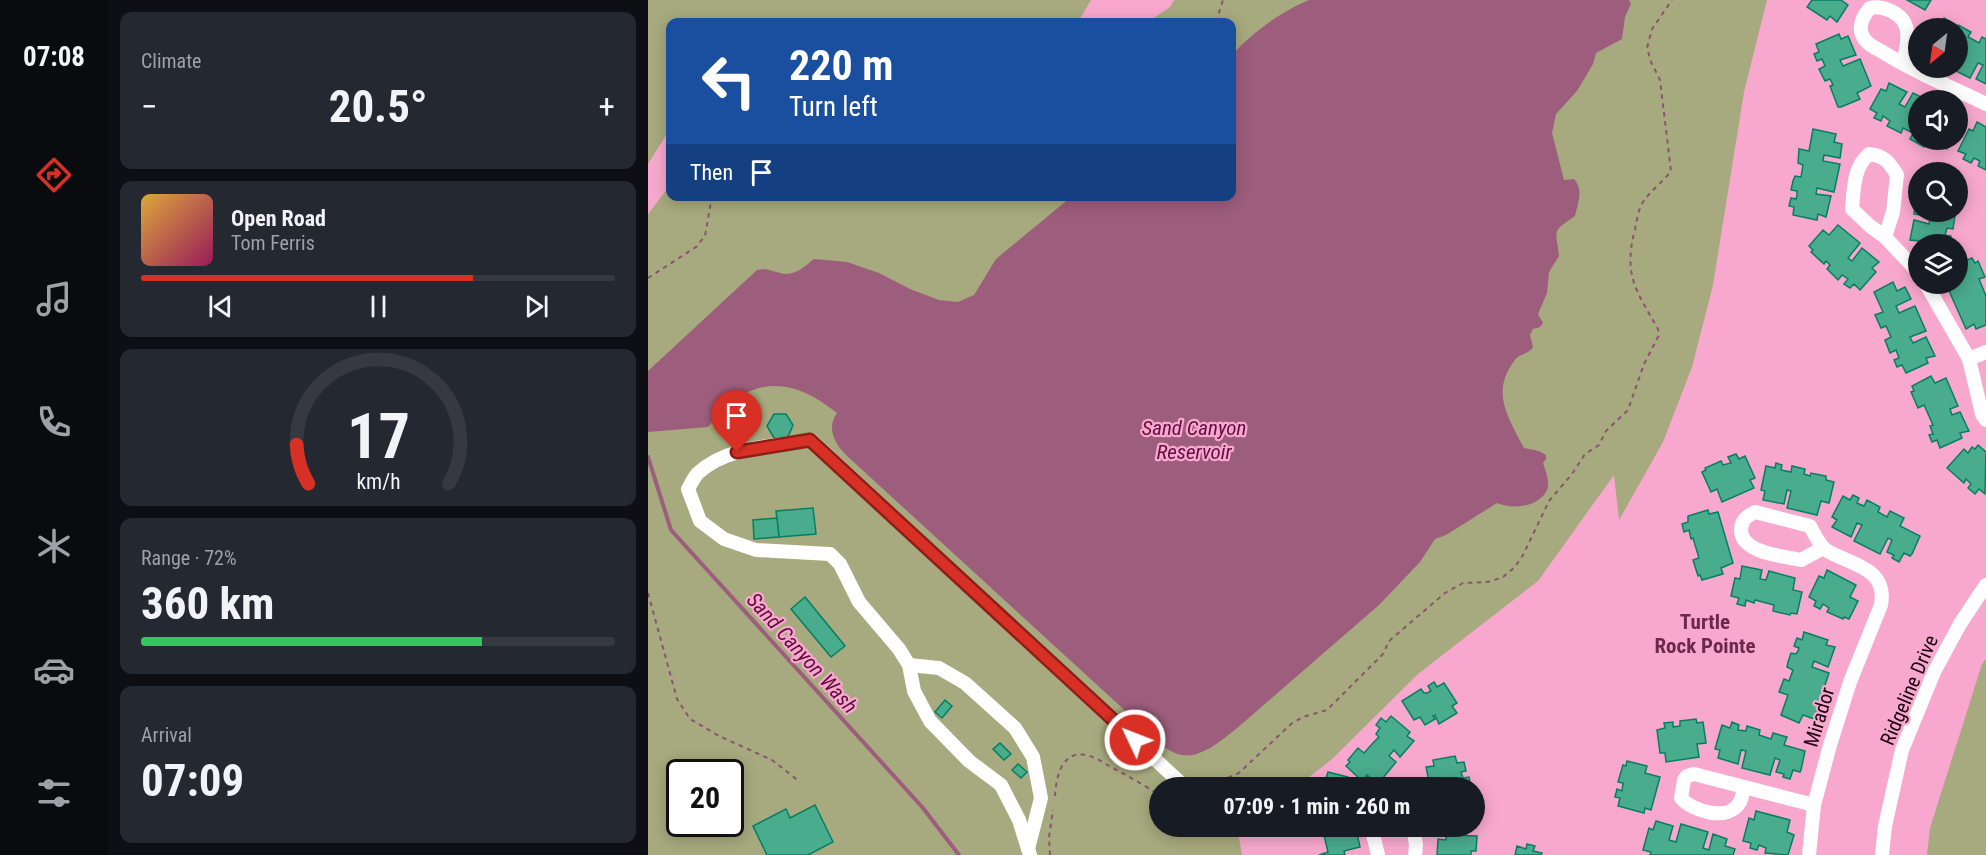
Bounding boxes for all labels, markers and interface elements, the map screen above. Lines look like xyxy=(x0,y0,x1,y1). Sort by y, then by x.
north arrow xyxy=(1908,18,1968,78)
map controls xyxy=(1908,18,1968,294)
text: 07:08 xyxy=(23,41,85,73)
text: 220 m xyxy=(789,41,894,90)
icon: left xyxy=(690,42,768,120)
text: Climate xyxy=(141,49,201,73)
text: 20.5° xyxy=(329,80,427,133)
text: − xyxy=(141,87,158,126)
text: + xyxy=(599,87,615,126)
button: sound xyxy=(1908,90,1968,150)
text: Turn left xyxy=(789,91,878,123)
icon: directions xyxy=(33,154,75,196)
icon: arrive xyxy=(745,156,778,189)
text: Then xyxy=(690,160,733,185)
button: search xyxy=(1908,162,1968,222)
text: Open Road xyxy=(231,206,326,231)
text: Tom Ferris xyxy=(231,231,315,255)
button: layers xyxy=(1908,234,1968,294)
icon: music xyxy=(33,278,75,320)
icon: previous xyxy=(204,290,237,323)
icon: pause xyxy=(362,290,395,323)
icon: next xyxy=(520,290,553,323)
pin xyxy=(711,390,762,452)
icon: arrive xyxy=(720,399,753,432)
icon: phone xyxy=(33,401,75,443)
text: 17 xyxy=(346,401,410,474)
water label: Sand Canyon Reservoir xyxy=(1142,416,1246,464)
text: km/h xyxy=(356,470,400,495)
icon: climate xyxy=(33,525,75,567)
text: Range · 72% xyxy=(141,546,237,570)
text: 360 km xyxy=(141,577,274,630)
water label: Sand Canyon Wash xyxy=(742,588,862,718)
district label: Turtle Rock Pointe xyxy=(1655,610,1755,658)
street label: Ridgeline Drive xyxy=(1875,631,1943,749)
icon: car xyxy=(33,649,75,691)
street label: Mirador xyxy=(1799,684,1839,750)
position arrow xyxy=(1103,708,1167,772)
text: Arrival xyxy=(141,723,192,747)
text: 07:09 xyxy=(141,754,244,807)
speed limit sign: 20 xyxy=(666,759,744,837)
icon: filters xyxy=(33,772,75,814)
text: 07:09 · 1 min · 260 m xyxy=(1224,794,1410,819)

